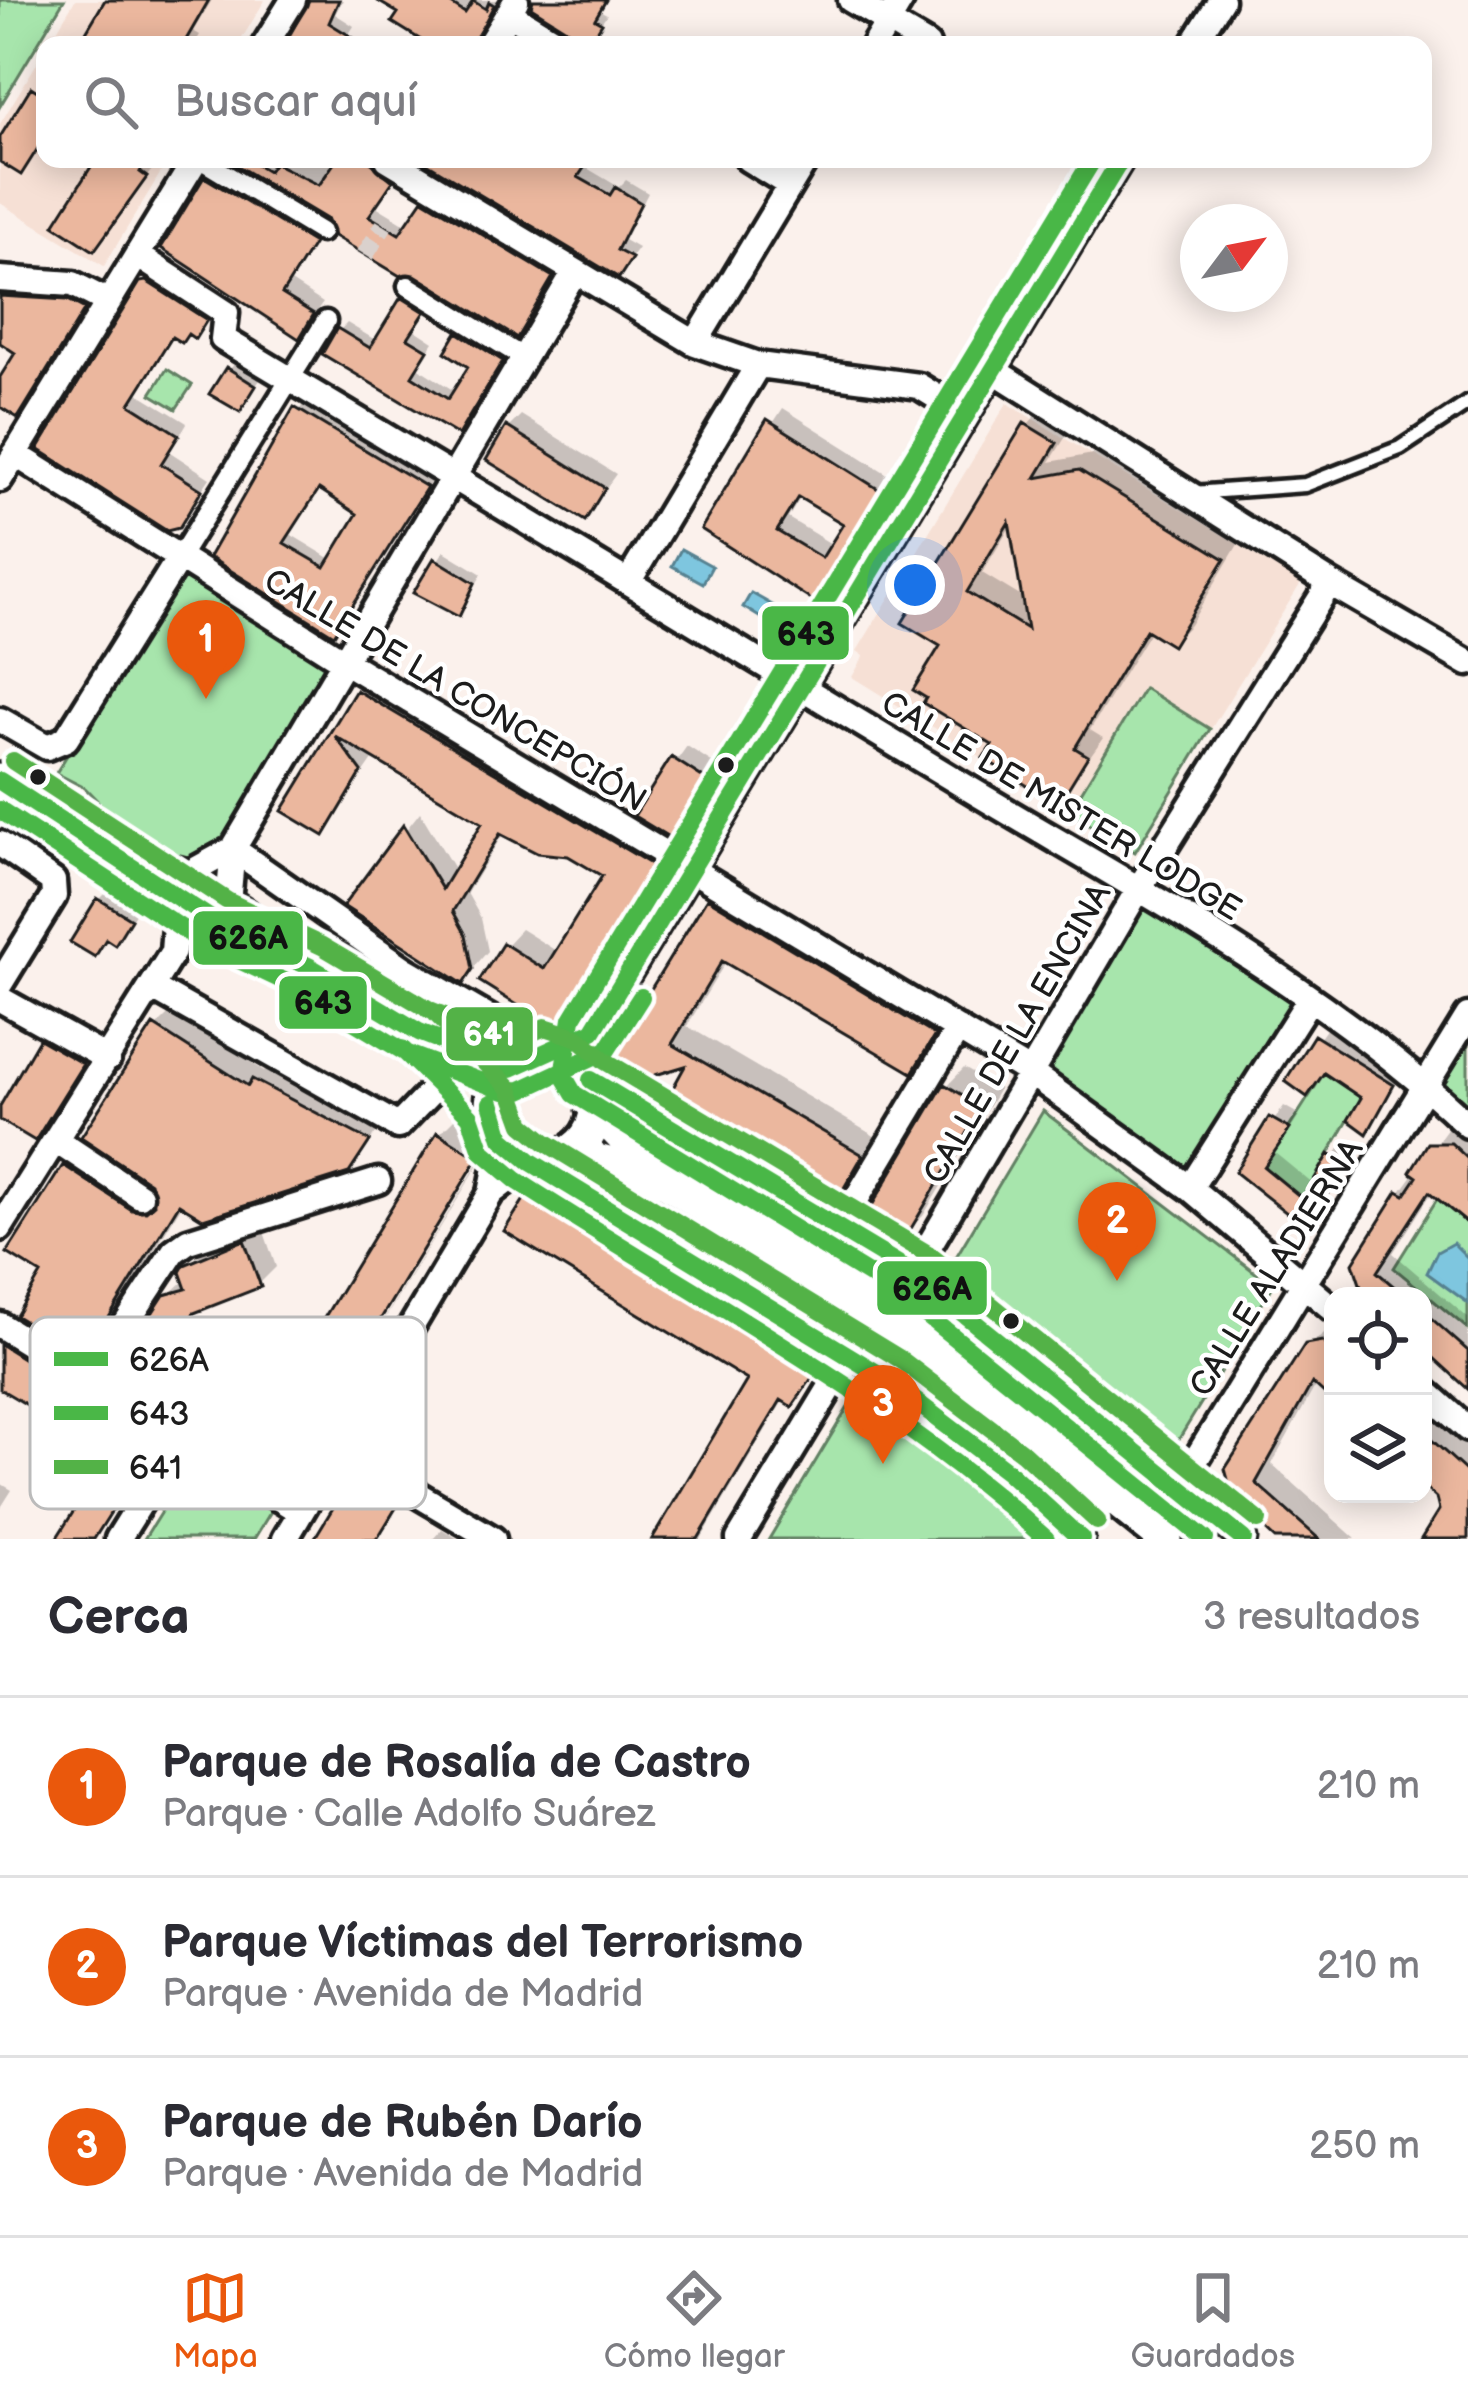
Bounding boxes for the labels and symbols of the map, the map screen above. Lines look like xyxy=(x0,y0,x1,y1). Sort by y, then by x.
north arrow xyxy=(1180,204,1288,312)
your location xyxy=(885,555,945,615)
street label: CALLE DE LA CONCEPCIÓN xyxy=(257,560,654,821)
pin: 1 xyxy=(167,600,245,699)
line badge: 643 xyxy=(760,604,851,662)
text: 643 xyxy=(777,615,835,655)
street label: CALLE DE MISTER LODGE xyxy=(874,683,1248,930)
unlabelled marker xyxy=(715,754,737,776)
unlabelled marker xyxy=(27,766,49,788)
street label: CALLE DE LA ENCINA xyxy=(915,876,1121,1191)
line badge: 626A xyxy=(191,909,305,967)
text: 626A xyxy=(208,919,289,959)
line badge: 643 xyxy=(277,974,369,1031)
text: 643 xyxy=(294,984,352,1024)
line badge: 641 xyxy=(444,1005,535,1063)
text: 641 xyxy=(463,1015,515,1055)
street label: CALLE ALADIERNA xyxy=(1181,1131,1373,1404)
pin: 2 xyxy=(1078,1182,1156,1281)
line badge: 626A xyxy=(875,1259,989,1317)
text: 626A xyxy=(892,1270,973,1310)
unlabelled marker xyxy=(1000,1310,1022,1332)
legend xyxy=(30,1317,426,1509)
text: 626A xyxy=(129,1341,210,1381)
pin: 3 xyxy=(844,1365,922,1464)
text: 643 xyxy=(129,1395,190,1435)
text: 641 xyxy=(129,1449,182,1489)

